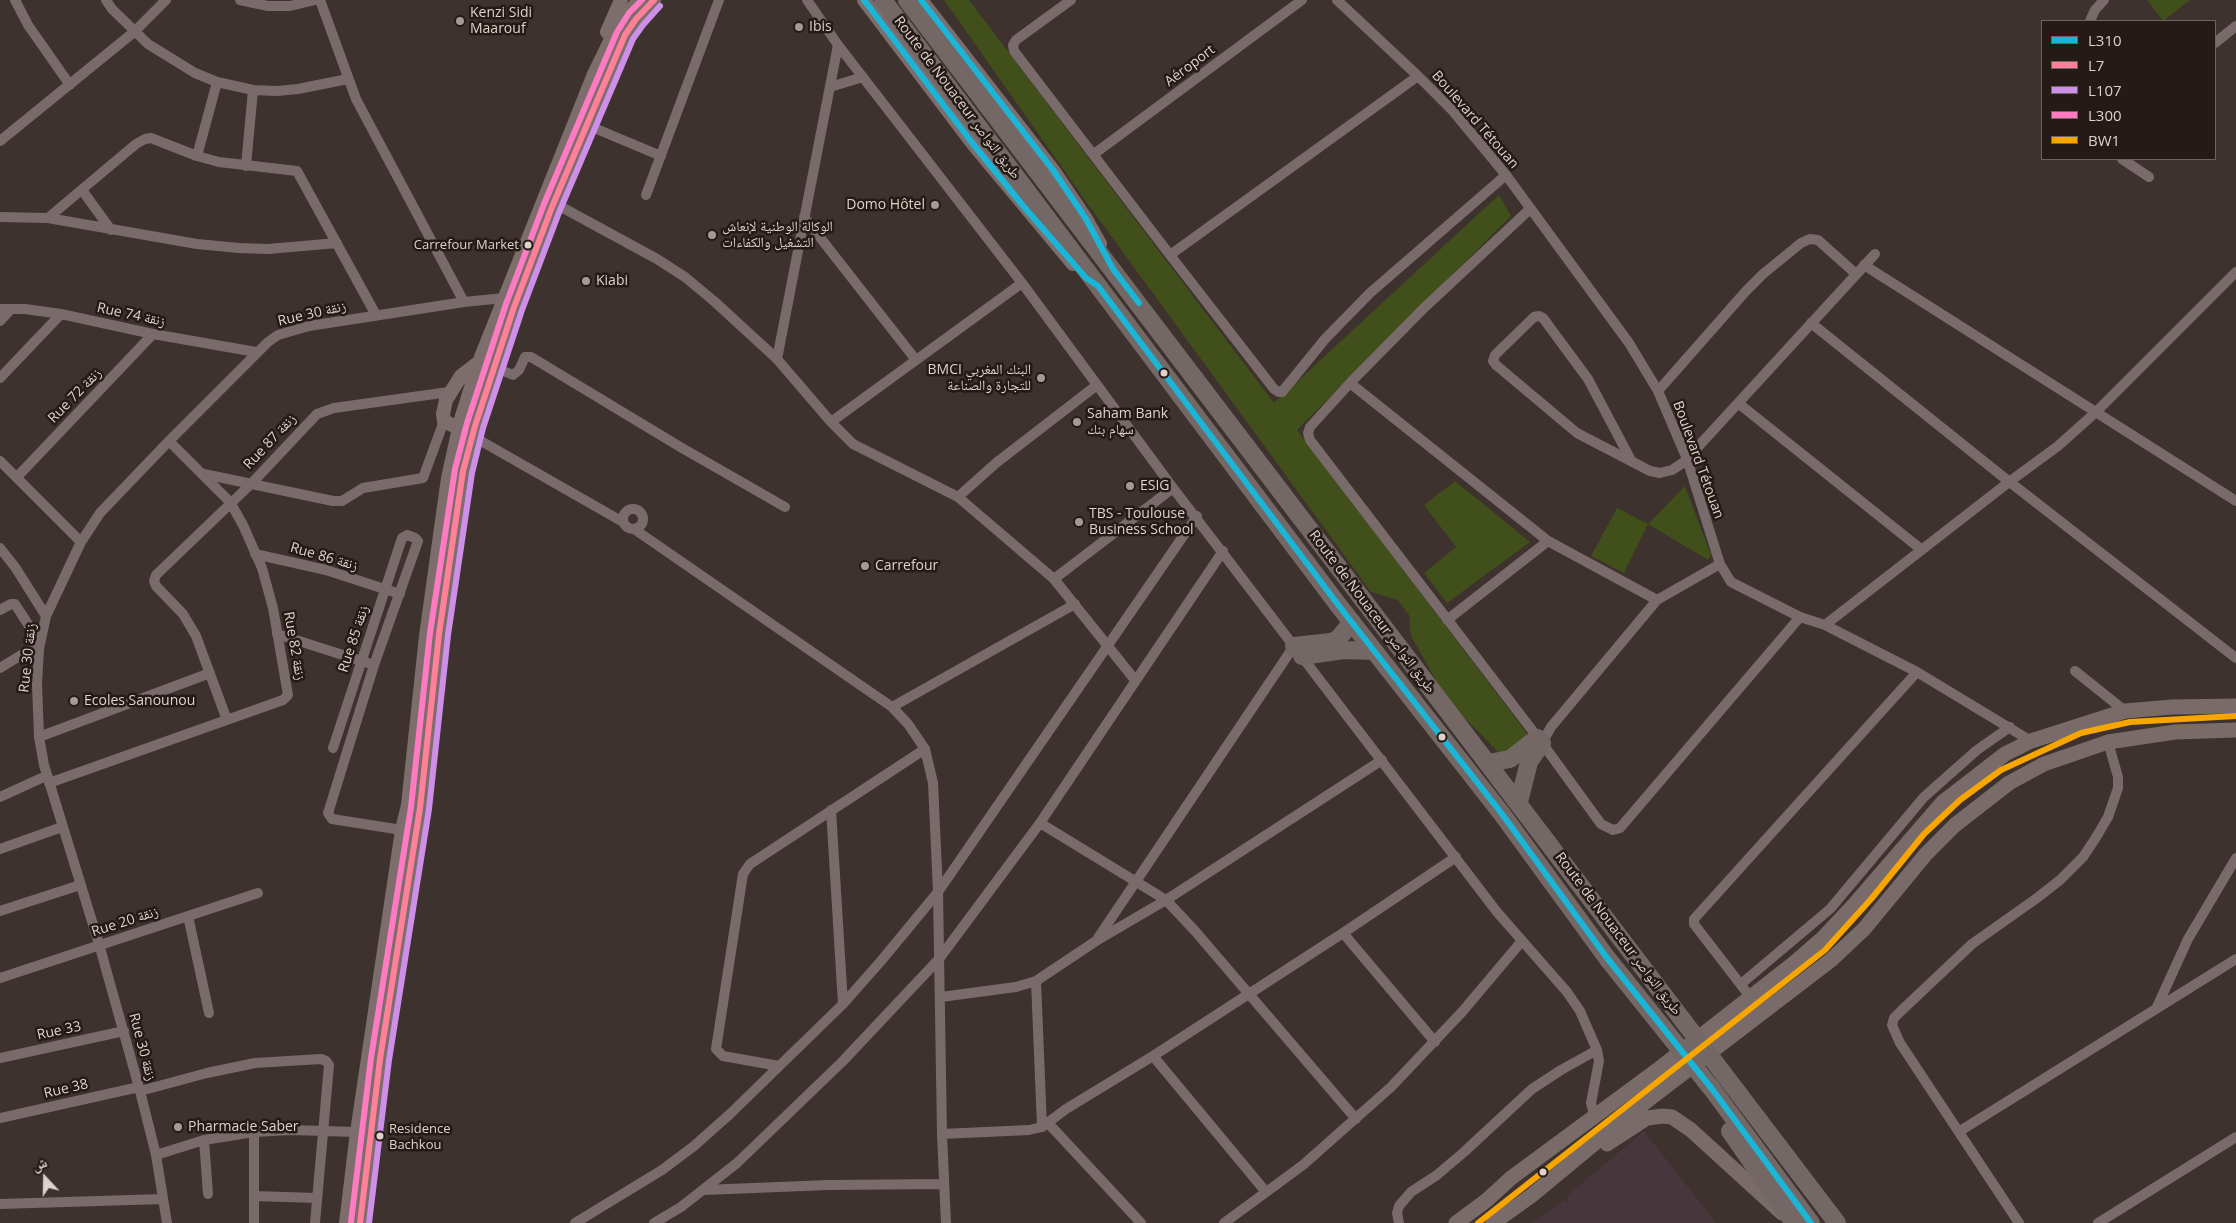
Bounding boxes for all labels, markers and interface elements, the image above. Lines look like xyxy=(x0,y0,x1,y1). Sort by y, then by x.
place label: Kenzi Sidi Maarouf xyxy=(470,5,532,38)
street label: Route de Nouaceur طريق النواصر xyxy=(890,13,1024,183)
marker: Kenzi Sidi Maarouf xyxy=(454,15,466,27)
place label: Ibis xyxy=(809,19,832,35)
legend xyxy=(2041,20,2216,160)
marker: Ibis xyxy=(793,21,805,33)
text: L310 xyxy=(2088,30,2122,50)
street label: Aéroport xyxy=(1162,42,1218,90)
text: L7 xyxy=(2088,55,2104,75)
street label: Boulevard Tétouan xyxy=(1428,68,1522,172)
text: L107 xyxy=(2088,80,2122,100)
text: L300 xyxy=(2088,105,2122,125)
text: BW1 xyxy=(2088,130,2120,150)
place label: Domo Hôtel xyxy=(846,197,925,213)
marker: Domo Hôtel xyxy=(929,199,941,211)
place label: الوكالة الوطنية لإنعاش التشغيل والكفاءات xyxy=(722,219,833,252)
marker: الوكالة الوطنية لإنعاش التشغيل والكفاءات xyxy=(706,229,718,241)
place label: Carrefour Market xyxy=(414,237,519,253)
marker: Carrefour Market xyxy=(523,240,533,250)
place label: Kiabi xyxy=(596,273,628,289)
marker: Kiabi xyxy=(580,275,592,287)
street label: Rue 30 زنقة xyxy=(276,298,348,330)
street label: Rue 74 زنقة xyxy=(95,300,167,330)
place label: BMCI البنك المغربي للتجارة والصناعة xyxy=(928,362,1031,394)
street label: Rue 72 زنقة xyxy=(45,365,105,427)
unlabelled marker xyxy=(1159,368,1169,378)
marker: BMCI البنك المغربي للتجارة والصناعة xyxy=(1035,372,1047,384)
street label: Boulevard Tétouan xyxy=(1669,399,1727,521)
place label: Saham Bank سهام بنك xyxy=(1087,406,1168,438)
street label: Rue 87 زنقة xyxy=(240,411,300,473)
marker: Saham Bank سهام بنك xyxy=(1071,416,1083,428)
place label: ESIG xyxy=(1140,478,1170,494)
marker: ESIG xyxy=(1124,480,1136,492)
place label: TBS - Toulouse Business School xyxy=(1089,506,1194,538)
marker: TBS - Toulouse Business School xyxy=(1073,516,1085,528)
street label: Route de Nouaceur طريق النواصر xyxy=(1305,527,1439,697)
street label: Rue 86 زنقة xyxy=(288,539,360,575)
place label: Carrefour xyxy=(875,558,938,574)
marker: Carrefour xyxy=(859,560,871,572)
street label: Rue 85 زنقة xyxy=(335,603,373,675)
street label: Rue 82 زنقة xyxy=(280,610,308,682)
street label: Rue 30 زنقة xyxy=(16,623,40,693)
place label: Ecoles Sanounou xyxy=(84,693,195,709)
marker: Ecoles Sanounou xyxy=(68,695,80,707)
unlabelled marker xyxy=(1437,732,1447,742)
street label: Route de Nouaceur طريق النواصر xyxy=(1551,849,1685,1019)
street label: Rue 20 زنقة xyxy=(89,903,161,941)
street label: Rue 30 زنقة xyxy=(125,1011,159,1083)
street label: Rue 33 xyxy=(35,1018,83,1044)
street label: Rue 38 xyxy=(42,1076,90,1102)
place label: Pharmacie Saber xyxy=(188,1119,299,1135)
marker: Pharmacie Saber xyxy=(172,1121,184,1133)
place label: Residence Bachkou xyxy=(389,1121,451,1152)
marker: Residence Bachkou xyxy=(375,1131,385,1141)
text: ش xyxy=(29,1152,50,1175)
north arrow xyxy=(20,1153,70,1203)
unlabelled marker xyxy=(1538,1167,1548,1177)

